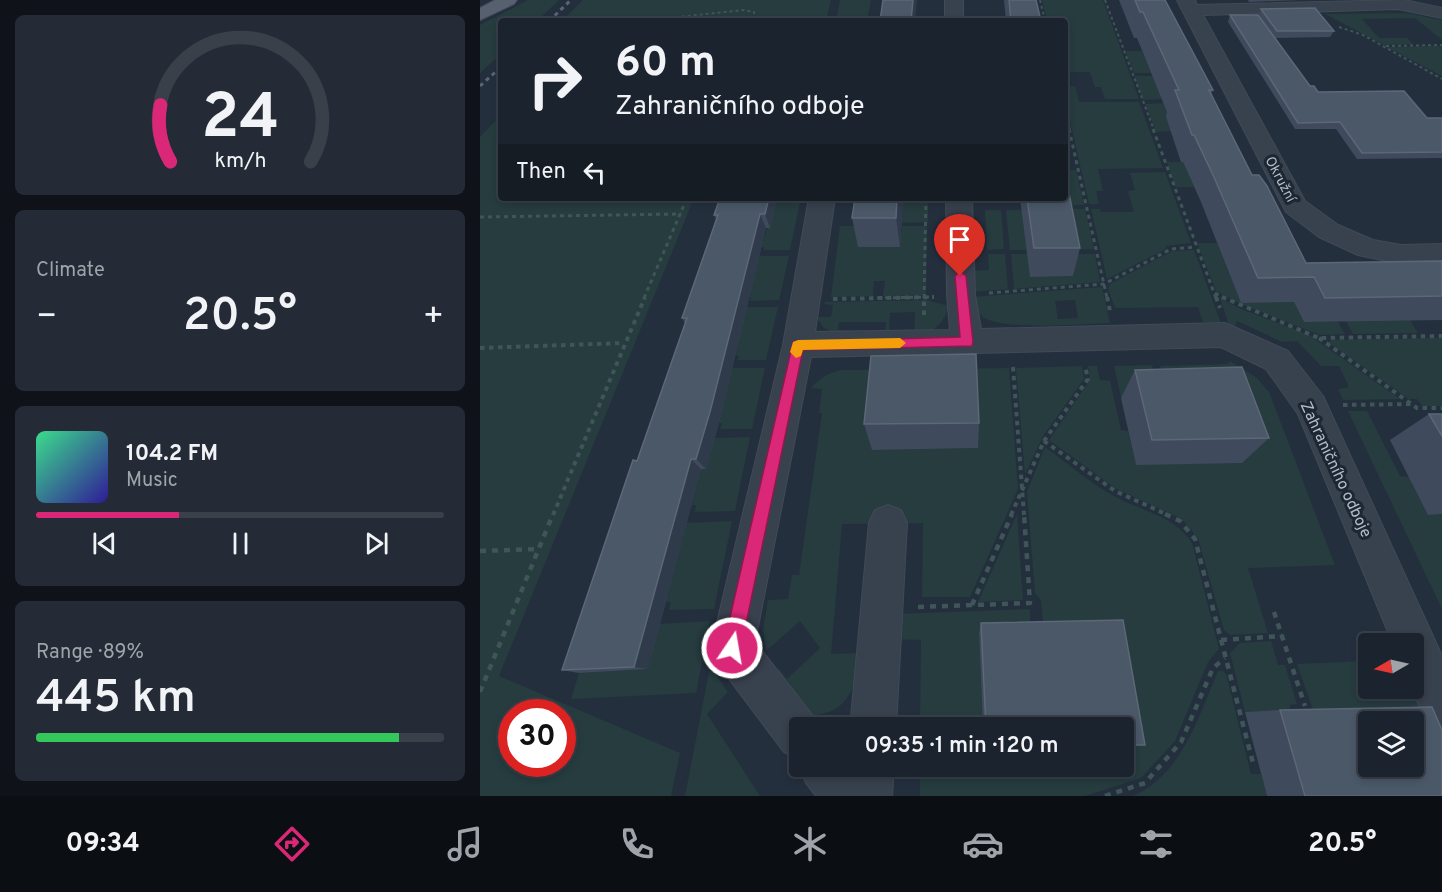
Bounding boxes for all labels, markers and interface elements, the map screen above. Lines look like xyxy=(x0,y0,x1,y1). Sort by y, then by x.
text: 60 m xyxy=(615,38,716,91)
icon: right xyxy=(516,42,594,120)
text: 24 xyxy=(201,81,279,160)
text: Zahraničního odboje xyxy=(615,90,864,124)
text: km/h xyxy=(214,149,266,176)
street label: Okružní xyxy=(1261,154,1299,207)
icon: left xyxy=(578,156,611,189)
text: Then xyxy=(516,159,566,186)
pin xyxy=(934,214,985,276)
icon: arrive xyxy=(943,223,976,256)
text: Climate xyxy=(36,258,105,284)
text: 20.5° xyxy=(183,289,297,346)
text: − xyxy=(36,297,57,339)
text: + xyxy=(423,297,444,339)
street label: Zahraničního odboje xyxy=(1295,399,1375,541)
text: 104.2 FM xyxy=(126,441,218,468)
text: Music xyxy=(126,468,178,494)
icon: previous xyxy=(88,527,121,560)
icon: pause xyxy=(224,527,257,560)
icon: next xyxy=(360,527,393,560)
position arrow xyxy=(700,616,764,680)
north arrow xyxy=(1358,633,1424,699)
map controls xyxy=(1358,633,1424,777)
text: Range · 89% xyxy=(36,640,144,666)
text: 445 km xyxy=(36,671,196,728)
speed limit sign: 30 xyxy=(498,699,576,777)
button: layers xyxy=(1358,711,1424,777)
text: 09:35 · 1 min · 120 m xyxy=(865,733,1058,760)
icon: directions xyxy=(271,823,313,865)
icon: music xyxy=(444,823,486,865)
icon: phone xyxy=(616,823,658,865)
icon: climate xyxy=(789,823,831,865)
icon: car xyxy=(962,823,1004,865)
icon: filters xyxy=(1135,823,1177,865)
text: 09:34 xyxy=(65,827,140,861)
text: 20.5° xyxy=(1308,827,1376,861)

